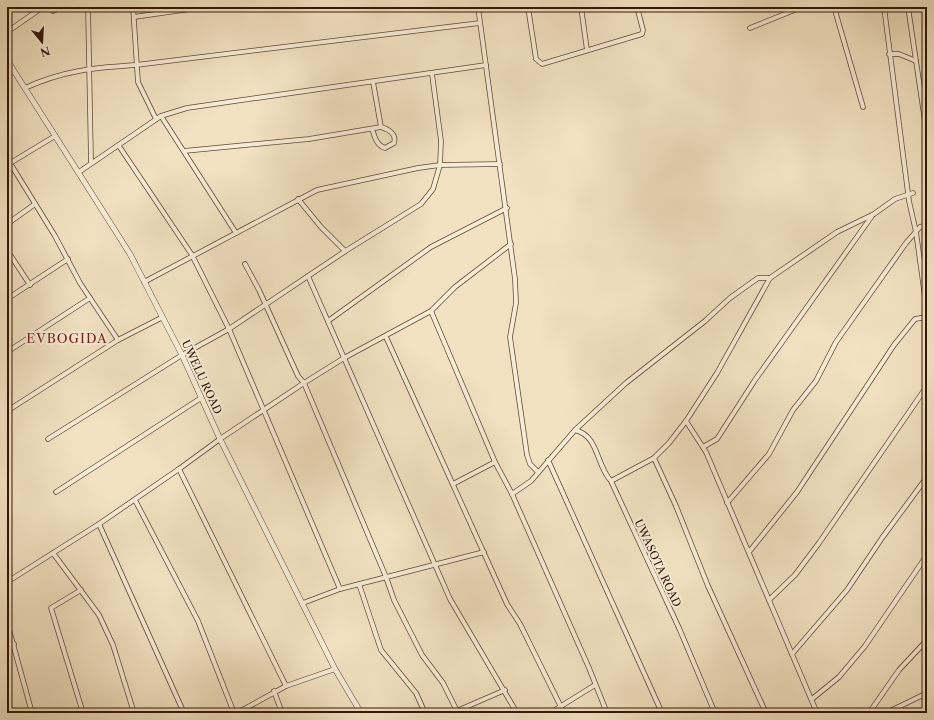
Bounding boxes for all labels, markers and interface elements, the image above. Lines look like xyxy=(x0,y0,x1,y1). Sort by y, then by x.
north arrow xyxy=(22,22,62,62)
text: N xyxy=(38,43,52,60)
district label: EVBOGIDA xyxy=(26,330,108,346)
street label: UWELU ROAD xyxy=(179,338,225,416)
street label: UWASOTA ROAD xyxy=(631,517,685,609)

